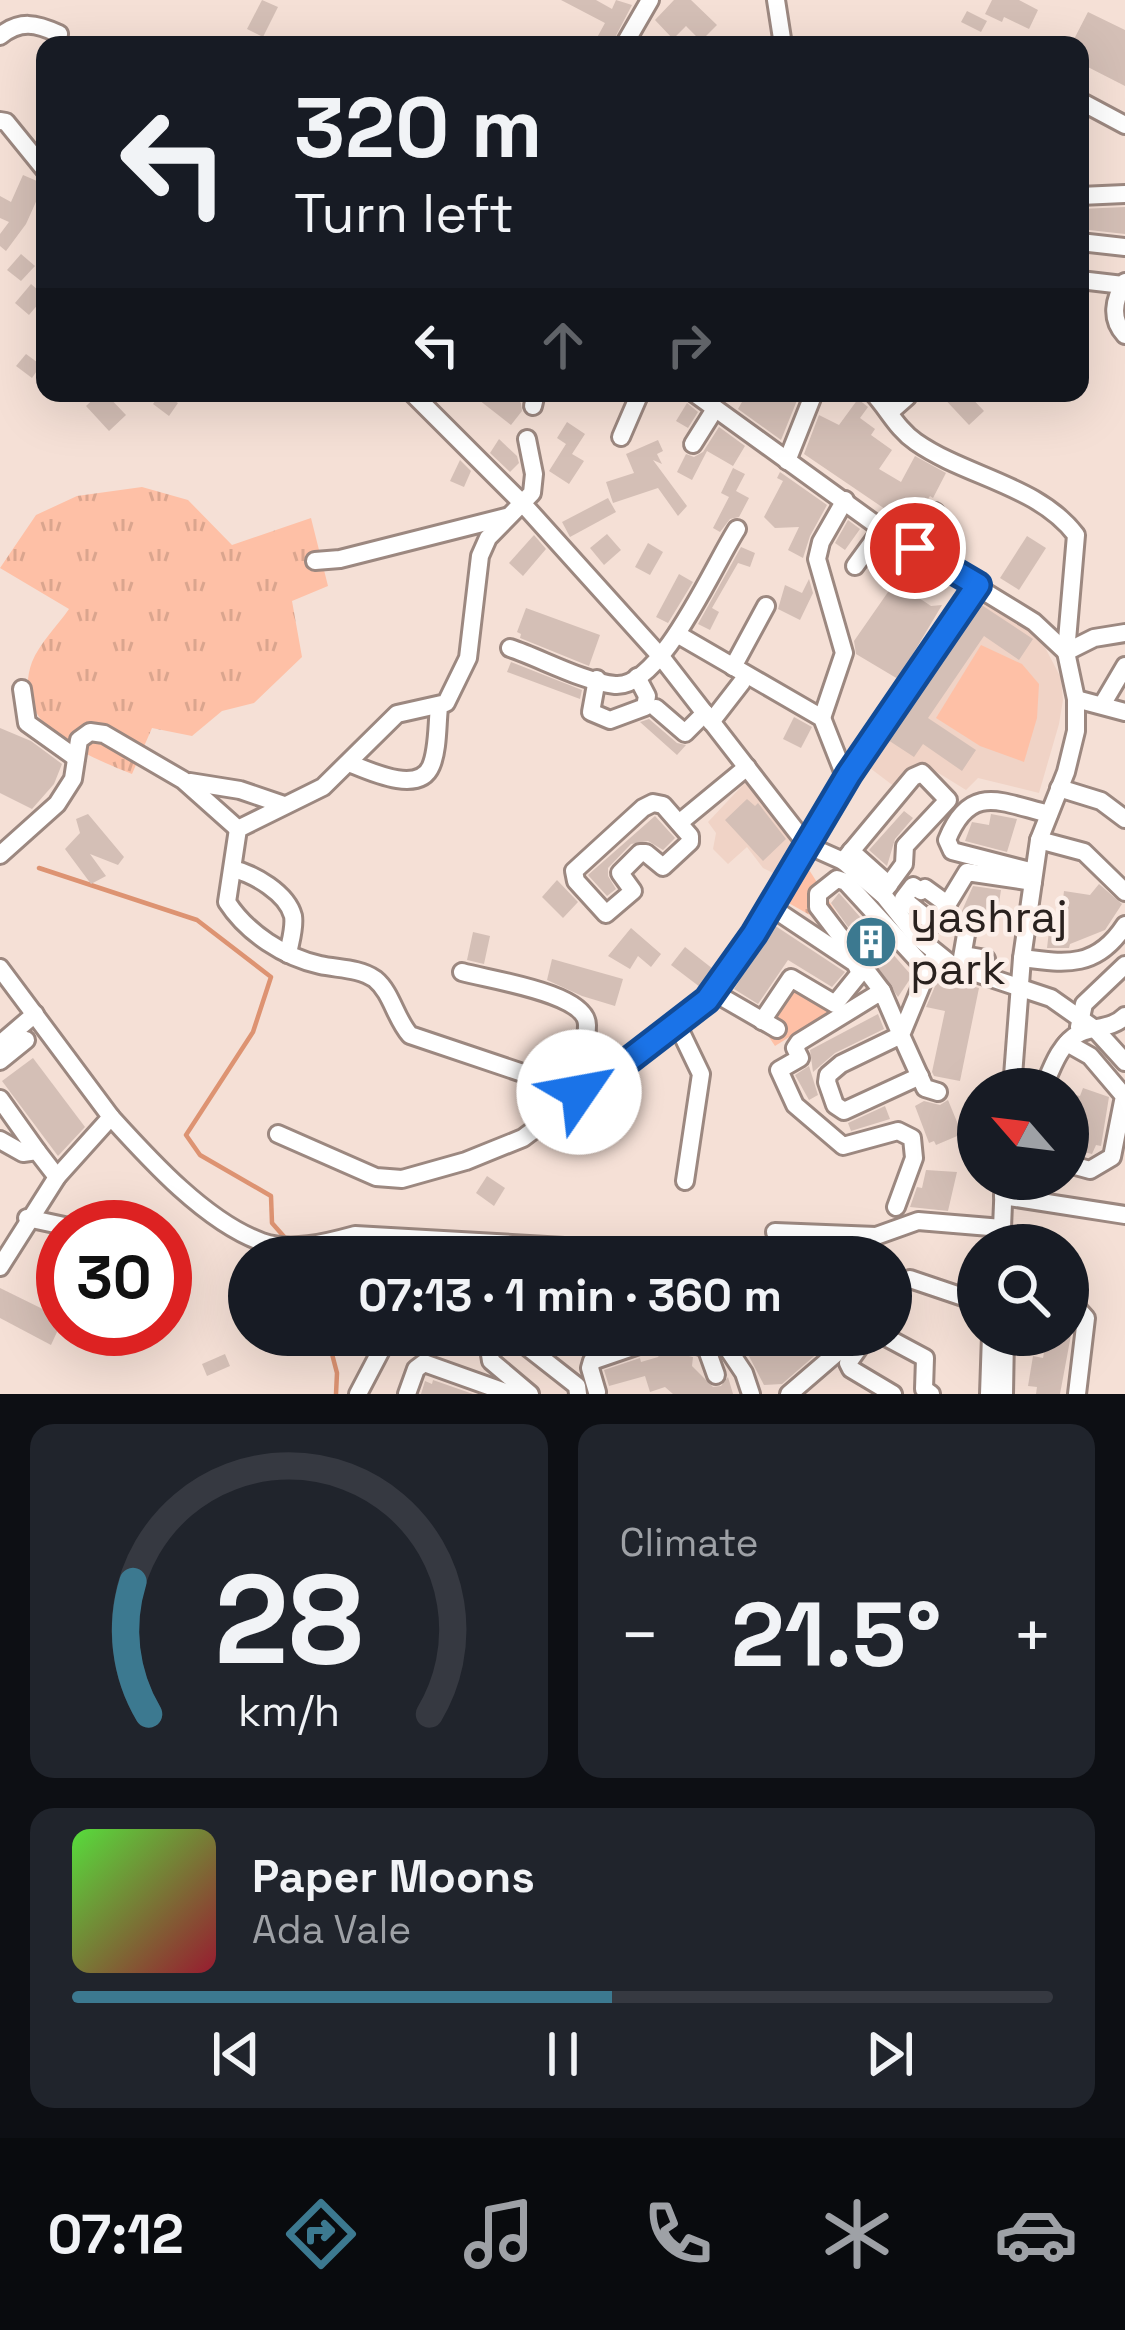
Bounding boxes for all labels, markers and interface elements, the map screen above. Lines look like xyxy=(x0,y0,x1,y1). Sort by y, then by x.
text: 320 m xyxy=(294,74,542,182)
icon: left xyxy=(96,84,252,240)
text: Turn left xyxy=(294,179,514,248)
icon: left xyxy=(404,312,470,378)
icon: ahead xyxy=(530,312,596,378)
icon: right xyxy=(656,312,722,378)
pin xyxy=(864,497,966,599)
icon: arrive xyxy=(882,515,948,581)
place label: yashraj park xyxy=(910,888,1068,997)
building icon: yashraj park xyxy=(843,914,899,970)
position arrow xyxy=(516,1029,642,1155)
north arrow xyxy=(957,1068,1089,1200)
map controls xyxy=(957,1068,1089,1356)
speed limit sign: 30 xyxy=(36,1200,192,1356)
button: search xyxy=(957,1224,1089,1356)
text: 07:13 · 1 min · 360 m xyxy=(358,1267,782,1324)
text: Climate xyxy=(620,1518,759,1567)
text: 28 xyxy=(214,1540,363,1699)
text: 21.5° xyxy=(731,1577,941,1692)
text: − xyxy=(620,1593,660,1677)
text: + xyxy=(1012,1593,1053,1677)
text: km/h xyxy=(238,1684,340,1739)
text: Paper Moons xyxy=(252,1848,535,1905)
text: Ada Vale xyxy=(252,1905,411,1954)
icon: previous xyxy=(203,2021,269,2087)
icon: pause xyxy=(530,2021,596,2087)
icon: next xyxy=(857,2021,923,2087)
icon: directions xyxy=(279,2192,363,2276)
icon: music xyxy=(457,2192,541,2276)
icon: phone xyxy=(636,2192,720,2276)
icon: climate xyxy=(815,2192,899,2276)
icon: car xyxy=(994,2192,1078,2276)
text: 07:12 xyxy=(47,2200,184,2269)

